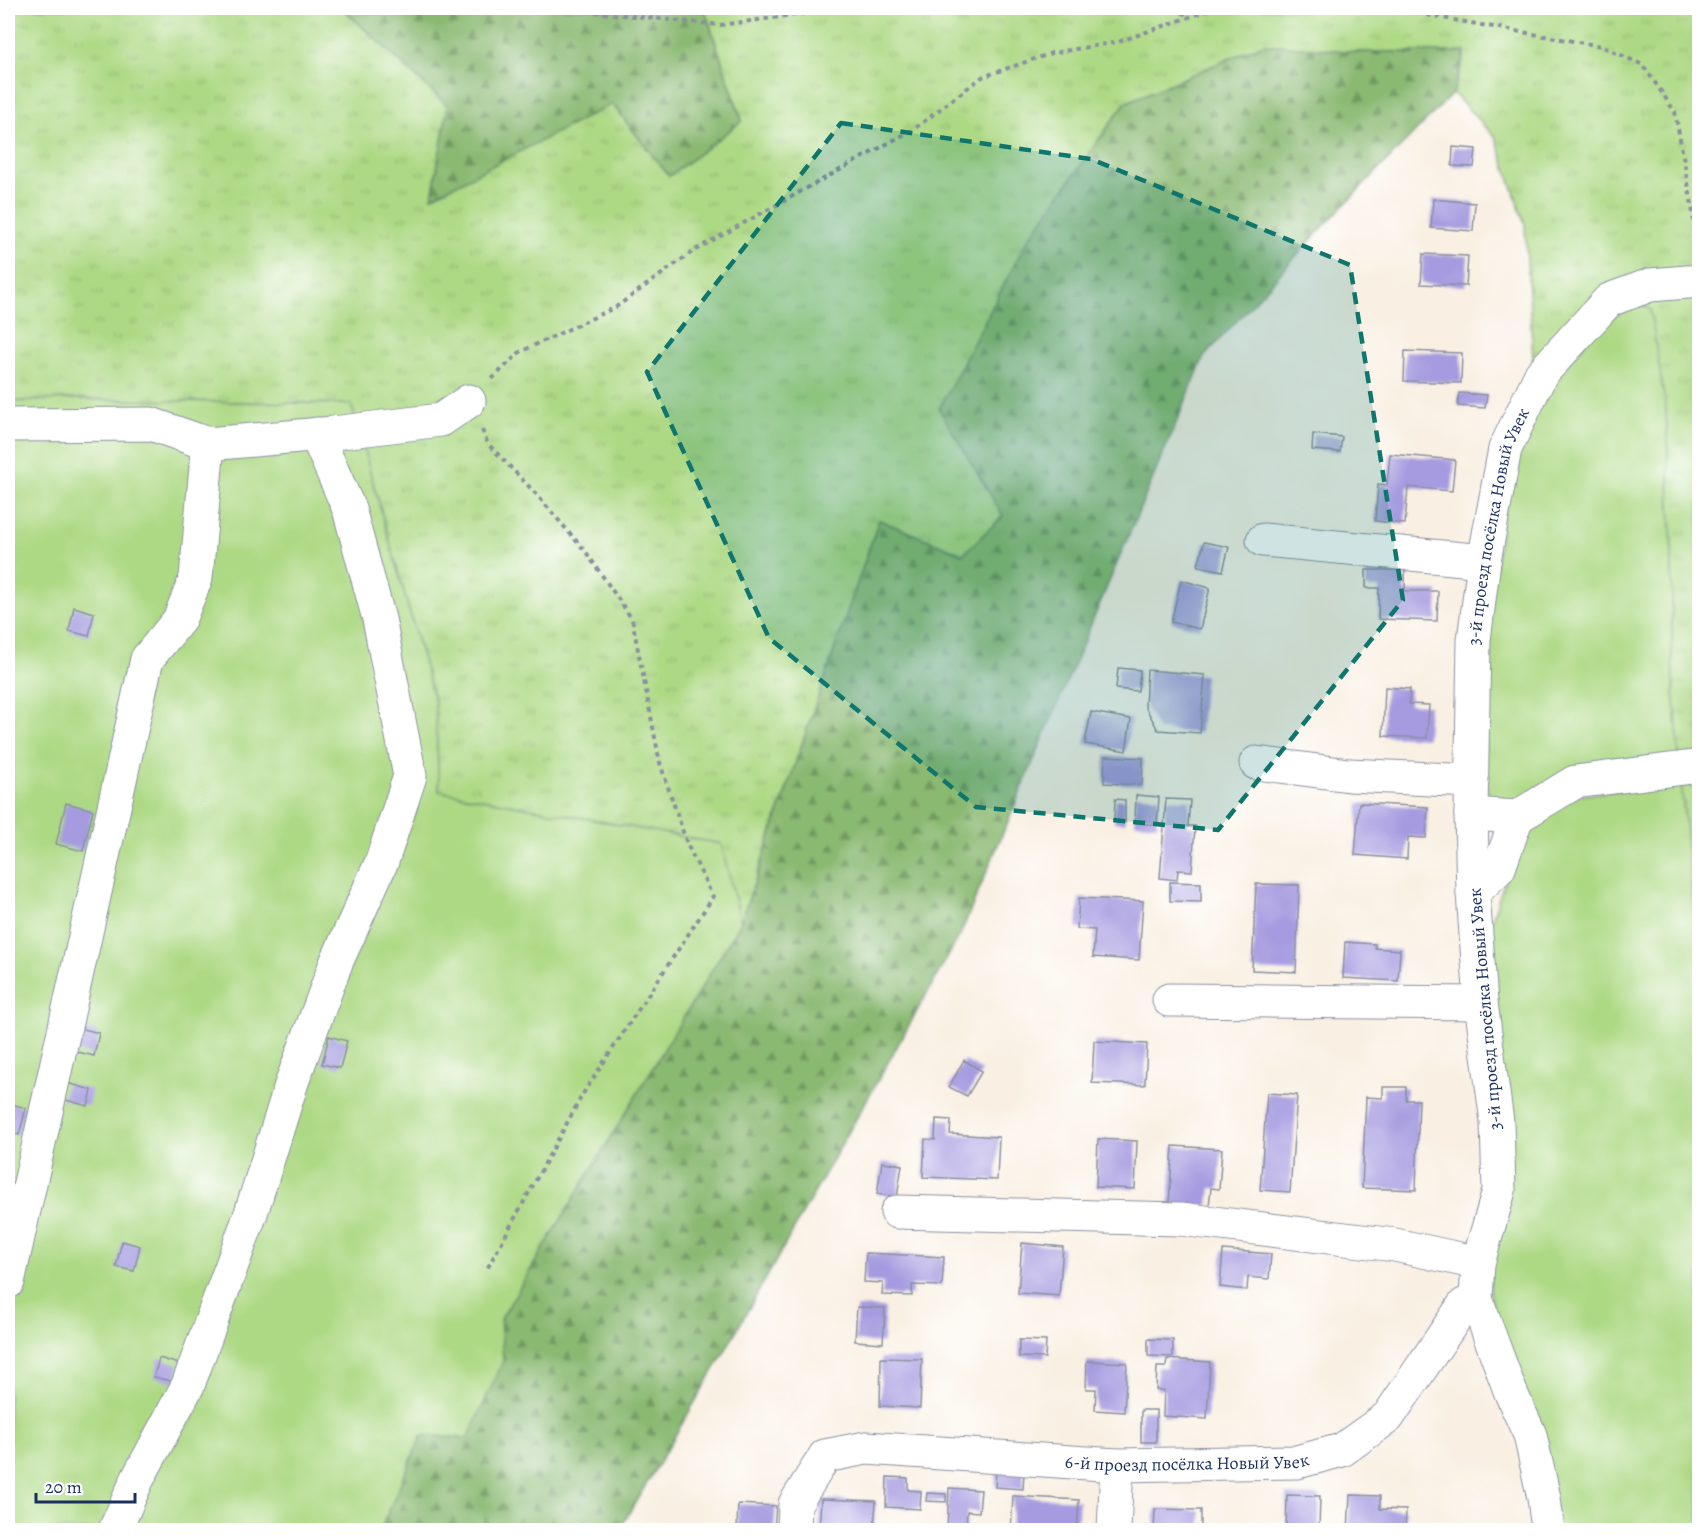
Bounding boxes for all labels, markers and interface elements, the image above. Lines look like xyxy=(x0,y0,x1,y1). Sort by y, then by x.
street label: 3-й проезд посёлка Новый Увек xyxy=(1462,404,1535,646)
street label: 3-й проезд посёлка Новый Увек xyxy=(1462,887,1508,1131)
street label: 6-й проезд посёлка Новый Увек xyxy=(1064,1447,1312,1477)
scale bar xyxy=(36,1466,135,1504)
text: 20 m xyxy=(45,1475,82,1499)

